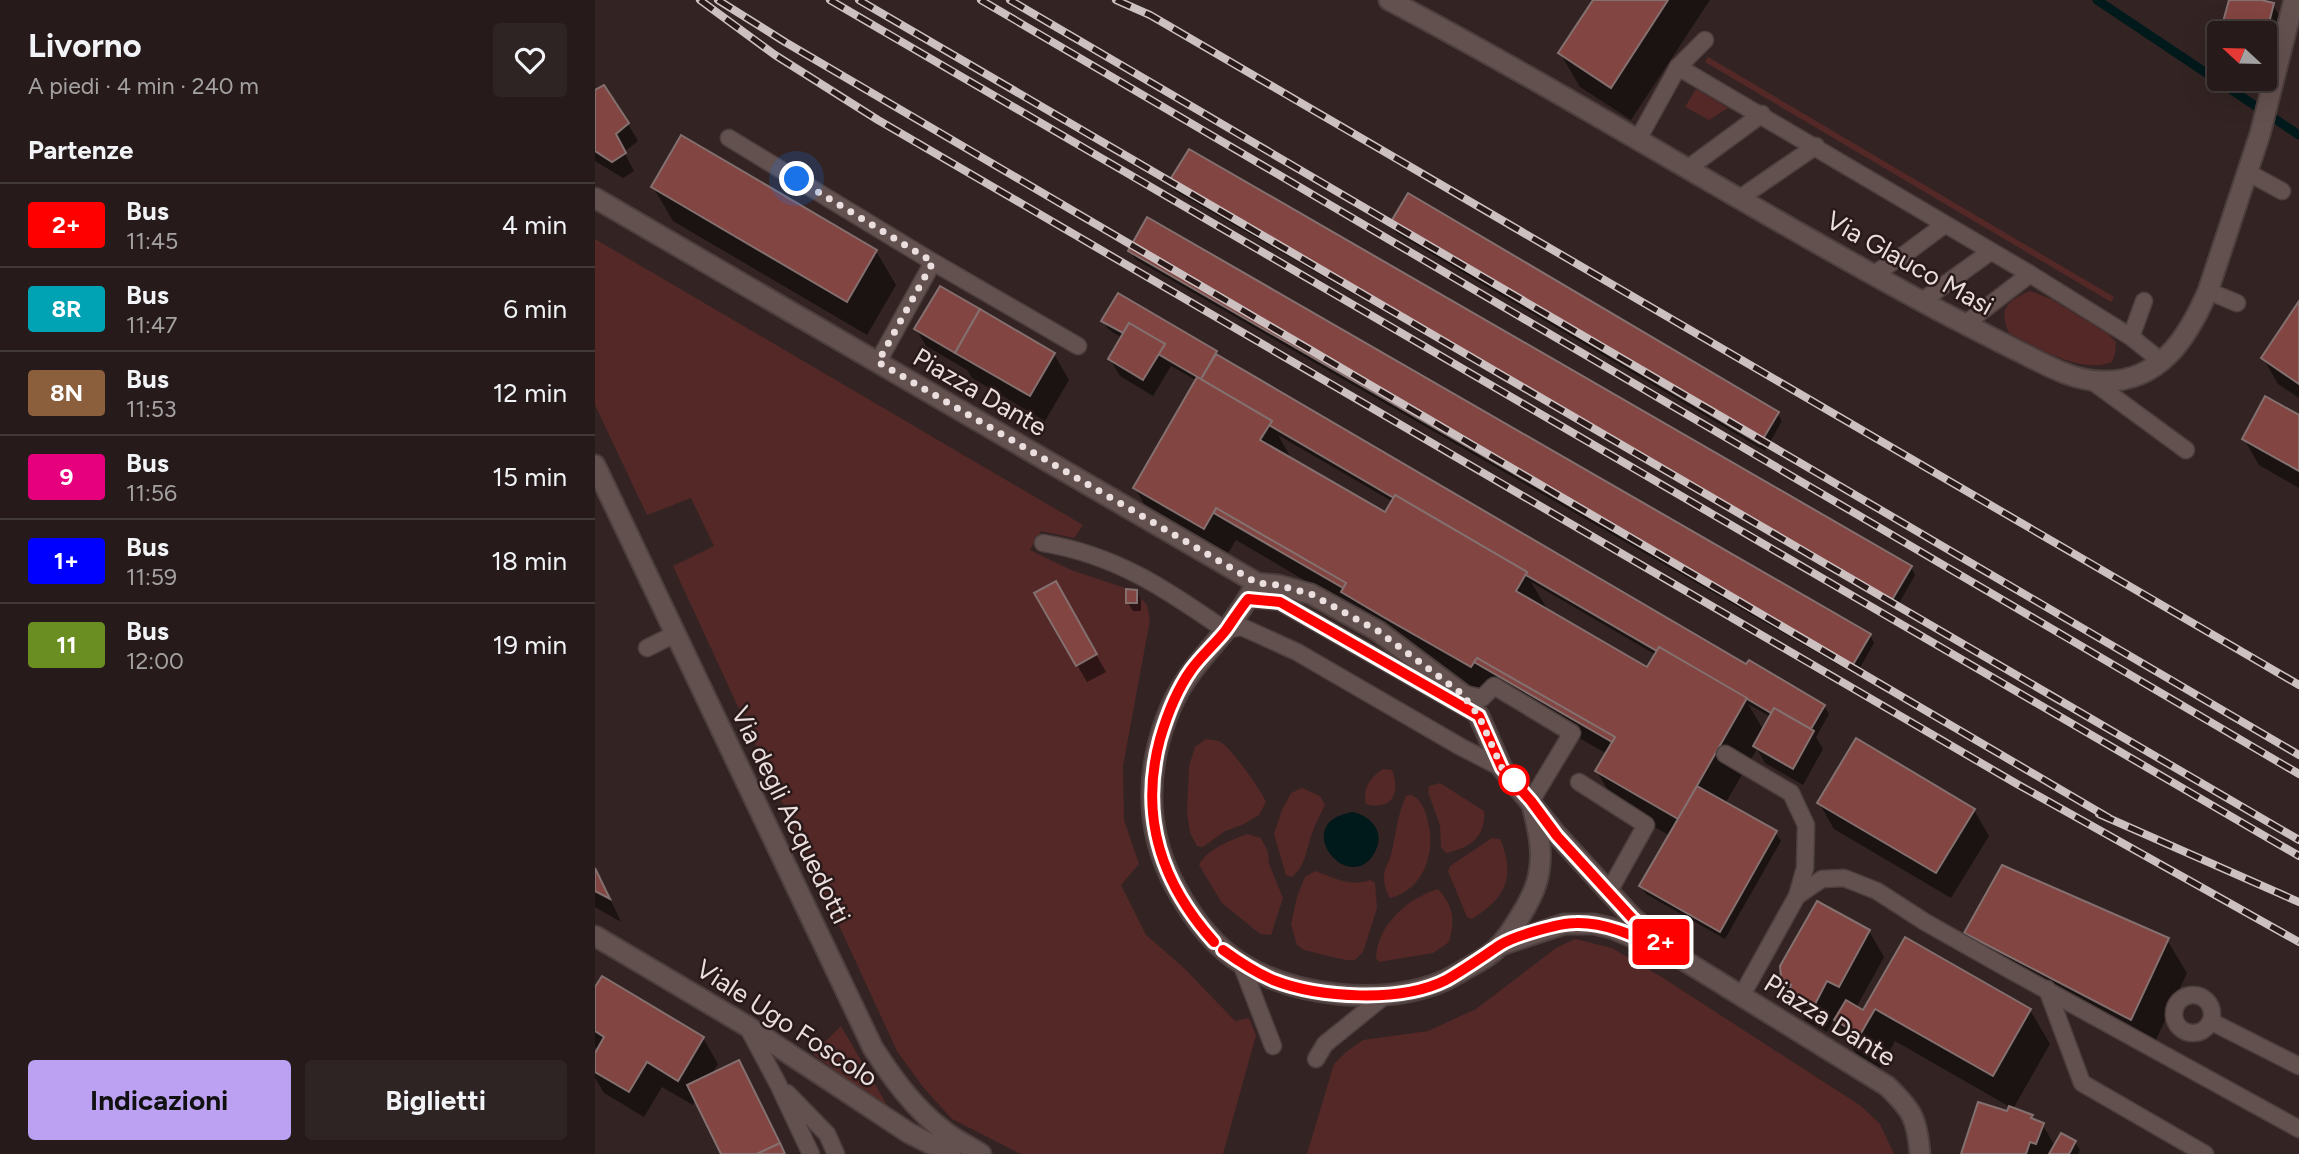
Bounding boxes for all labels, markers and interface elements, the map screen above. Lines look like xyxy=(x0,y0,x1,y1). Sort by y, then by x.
north arrow xyxy=(2207,21,2277,91)
map controls xyxy=(2207,21,2277,91)
button: heart xyxy=(493,23,567,97)
text: Livorno xyxy=(28,26,142,65)
text: A piedi · 4 min · 240 m xyxy=(28,72,259,100)
text: Partenze xyxy=(28,134,133,166)
your location xyxy=(779,161,814,196)
text: Bus xyxy=(126,195,169,227)
street label: Via Glauco Masi xyxy=(1821,204,1999,322)
text: 4 min xyxy=(502,209,567,241)
text: 2+ xyxy=(52,210,81,239)
text: 11:45 xyxy=(126,227,178,255)
text: Bus xyxy=(126,279,169,311)
text: 6 min xyxy=(503,293,567,325)
text: 8R xyxy=(51,294,82,323)
text: 11:47 xyxy=(126,311,177,339)
street label: Piazza Dante xyxy=(907,341,1053,443)
text: Bus xyxy=(126,363,169,395)
text: 12 min xyxy=(493,377,567,409)
text: 8N xyxy=(50,378,83,407)
text: 11:53 xyxy=(126,395,177,423)
text: Bus xyxy=(126,447,169,479)
text: 15 min xyxy=(492,461,567,493)
text: 9 xyxy=(60,462,73,491)
text: 11:56 xyxy=(126,479,177,507)
text: Bus xyxy=(126,531,169,563)
text: 18 min xyxy=(491,545,567,577)
text: 1+ xyxy=(54,546,79,575)
text: 11:59 xyxy=(126,563,177,591)
text: Bus xyxy=(126,615,169,647)
text: 19 min xyxy=(492,629,567,661)
text: 11 xyxy=(56,630,77,659)
text: 12:00 xyxy=(126,647,184,675)
street label: Via degli Acquedotti xyxy=(724,701,858,929)
unlabelled marker xyxy=(1499,765,1529,795)
line badge: 2+ xyxy=(1629,919,1693,965)
text: 2+ xyxy=(1646,927,1676,956)
street label: Viale Ugo Foscolo xyxy=(690,952,884,1094)
street label: Piazza Dante xyxy=(1758,967,1902,1073)
button: Indicazioni xyxy=(28,1060,291,1140)
button: Biglietti xyxy=(305,1060,567,1140)

